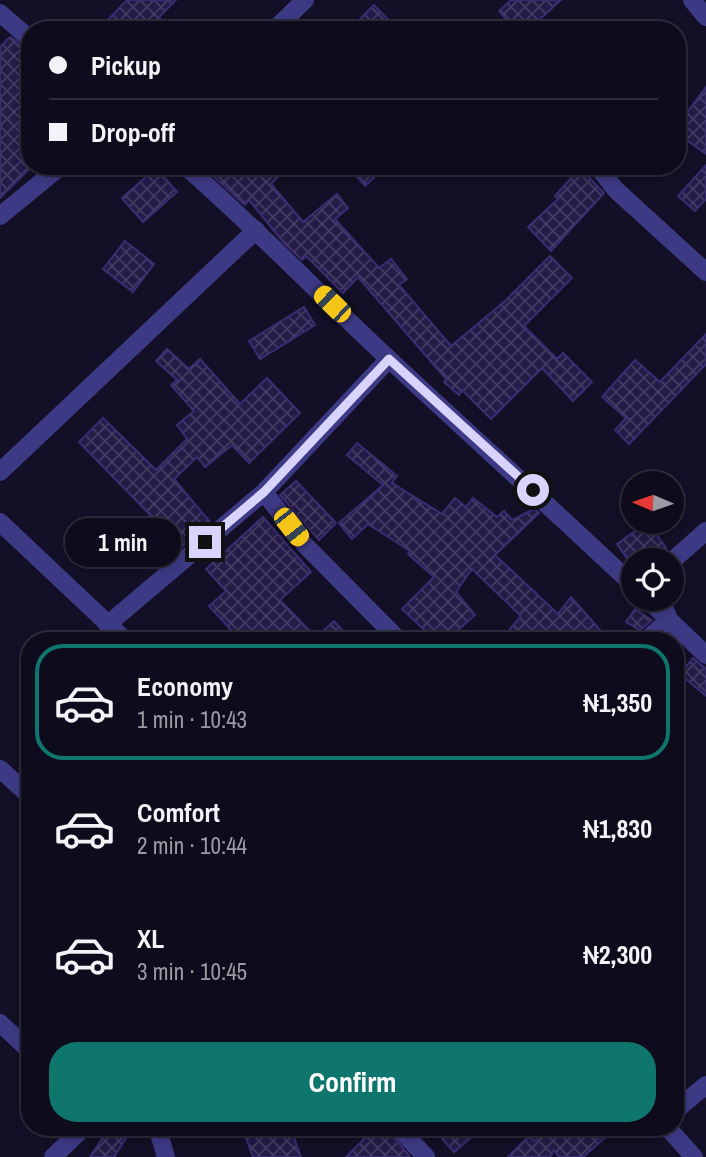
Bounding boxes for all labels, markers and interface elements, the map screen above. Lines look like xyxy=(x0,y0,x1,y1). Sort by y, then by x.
text: Pickup xyxy=(91,48,161,83)
text: Drop-off xyxy=(91,115,175,150)
car xyxy=(310,282,355,326)
north arrow xyxy=(621,471,684,534)
map controls xyxy=(621,471,684,611)
route start xyxy=(517,474,549,506)
car xyxy=(270,504,313,550)
callout: 1 min xyxy=(65,518,180,566)
route end xyxy=(189,526,221,558)
text: 1 min xyxy=(98,527,148,558)
button: locate xyxy=(621,548,684,611)
text: Economy xyxy=(137,669,233,704)
icon: car xyxy=(53,671,116,734)
text: ₦1,350 xyxy=(583,685,652,720)
text: 1 min · 10:43 xyxy=(137,704,247,735)
text: Comfort xyxy=(137,795,220,830)
icon: car xyxy=(53,797,116,860)
text: ₦1,830 xyxy=(583,811,652,846)
text: 2 min · 10:44 xyxy=(137,830,247,861)
text: XL xyxy=(137,921,164,956)
icon: car xyxy=(53,923,116,986)
text: ₦2,300 xyxy=(583,937,652,972)
text: 3 min · 10:45 xyxy=(137,956,247,987)
button: Confirm xyxy=(49,1042,656,1122)

